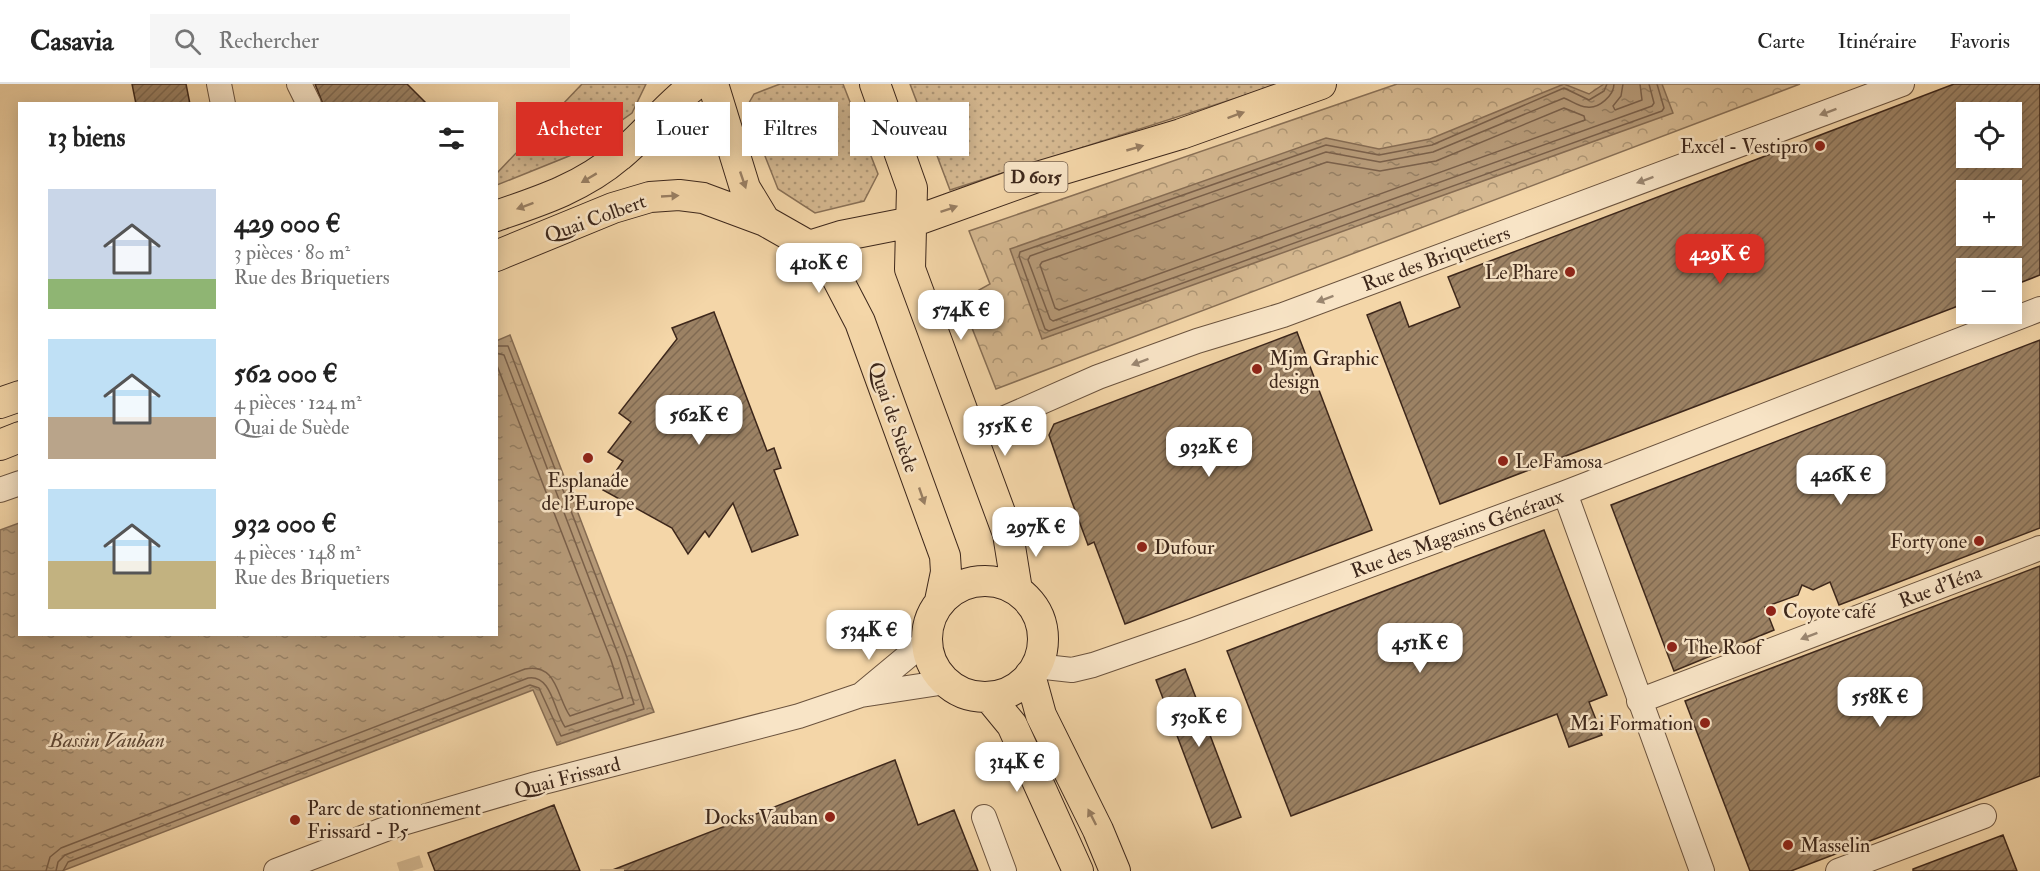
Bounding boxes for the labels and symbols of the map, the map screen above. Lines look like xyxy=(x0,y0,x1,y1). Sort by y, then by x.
one-way arrow xyxy=(1819,107,1837,117)
one-way arrow xyxy=(1227,109,1245,119)
place label: Excel - Vestipro xyxy=(1680,134,1808,160)
marker: Excel - Vestipro xyxy=(1813,139,1827,153)
one-way arrow xyxy=(1126,143,1144,152)
road number: D 6015 xyxy=(1004,162,1068,192)
one-way arrow xyxy=(739,171,748,189)
one-way arrow xyxy=(581,172,597,183)
one-way arrow xyxy=(1636,175,1654,185)
street label: Quai Colbert xyxy=(541,188,650,248)
one-way arrow xyxy=(660,191,679,201)
one-way arrow xyxy=(516,201,534,211)
one-way arrow xyxy=(940,203,958,213)
street label: Rue des Briquetiers xyxy=(1359,220,1514,297)
pin: 429K € xyxy=(1671,234,1769,285)
pin: 410K € xyxy=(770,243,868,294)
place label: Le Phare xyxy=(1485,260,1558,285)
marker: Le Phare xyxy=(1563,265,1577,279)
pin: 574K € xyxy=(912,290,1010,341)
one-way arrow xyxy=(1316,295,1334,305)
place label: Mjm Graphic design xyxy=(1269,346,1379,394)
one-way arrow xyxy=(1131,357,1149,367)
street label: Quai de Suède xyxy=(863,359,924,476)
marker: Mjm Graphic design xyxy=(1250,362,1264,376)
pin: 562K € xyxy=(650,395,748,446)
pin: 355K € xyxy=(956,406,1054,457)
pin: 932K € xyxy=(1160,427,1258,478)
place label: Le Famosa xyxy=(1515,449,1603,474)
marker: Esplanade de l'Europe xyxy=(581,451,595,465)
marker: Le Famosa xyxy=(1496,454,1510,468)
pin: 426K € xyxy=(1792,455,1890,506)
place label: Esplanade de l'Europe xyxy=(542,468,634,517)
street label: Rue des Magasins Généraux xyxy=(1348,483,1567,584)
one-way arrow xyxy=(917,487,927,505)
pin: 297K € xyxy=(987,507,1085,558)
place label: Forty one xyxy=(1890,529,1967,554)
marker: Forty one xyxy=(1972,534,1986,548)
place label: Dufour xyxy=(1154,535,1215,560)
marker: Dufour xyxy=(1135,540,1149,554)
street label: Rue d'Iéna xyxy=(1895,559,1986,614)
place label: Coyote café xyxy=(1783,599,1876,624)
marker: Coyote café xyxy=(1764,604,1778,618)
pin: 534K € xyxy=(820,610,918,661)
pin: 451K € xyxy=(1371,623,1469,674)
one-way arrow xyxy=(1800,631,1818,641)
place label: The Roof xyxy=(1684,635,1765,660)
marker: The Roof xyxy=(1665,640,1679,654)
pin: 558K € xyxy=(1831,677,1929,728)
pin: 530K € xyxy=(1150,697,1248,748)
place label: M2i Formation xyxy=(1569,711,1693,736)
marker: M2i Formation xyxy=(1698,716,1712,730)
water label: Bassin Vauban xyxy=(48,727,165,754)
pin: 314K € xyxy=(968,742,1066,793)
street label: Quai Frissard xyxy=(511,751,623,804)
place label: Parc de stationnement Frissard - P5 xyxy=(307,796,481,844)
place label: Docks Vauban xyxy=(704,805,818,830)
one-way arrow xyxy=(1087,808,1097,825)
marker: Docks Vauban xyxy=(823,810,837,824)
marker: Parc de stationnement Frissard - P5 xyxy=(288,813,302,827)
place label: Masselin xyxy=(1800,833,1870,858)
marker: Masselin xyxy=(1781,838,1795,852)

